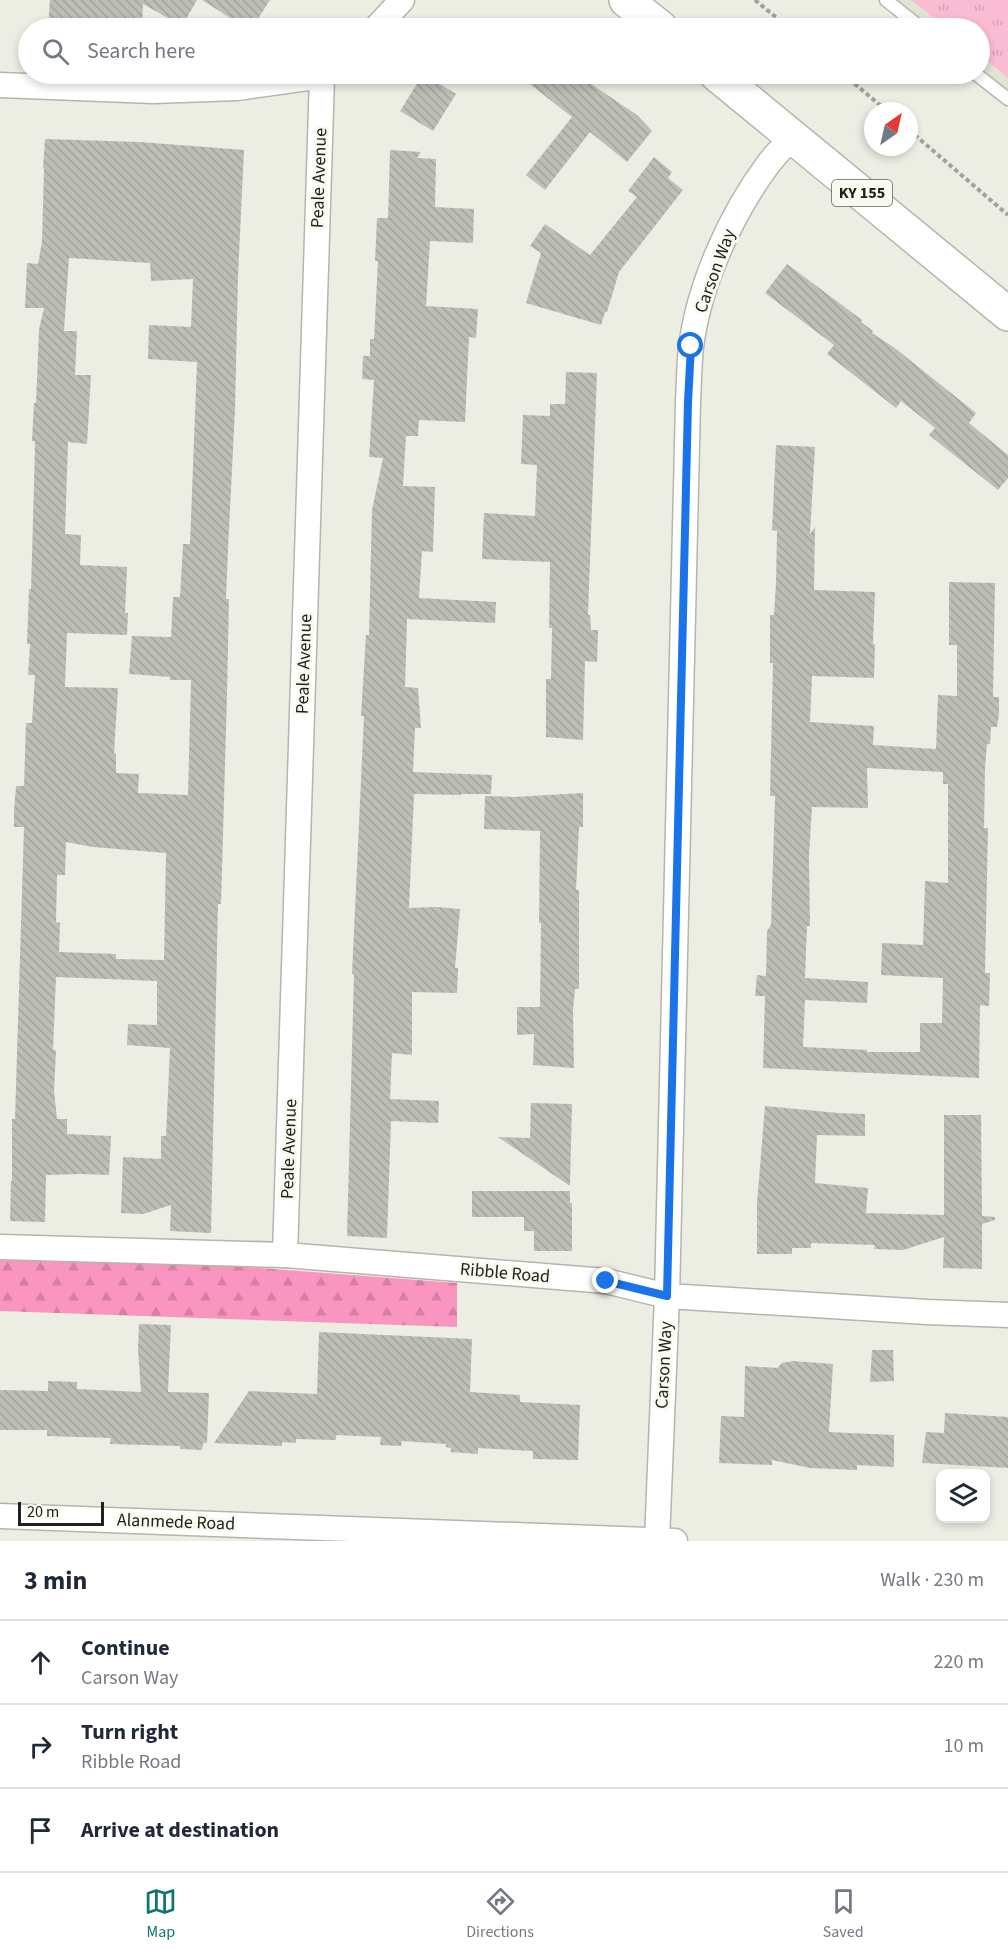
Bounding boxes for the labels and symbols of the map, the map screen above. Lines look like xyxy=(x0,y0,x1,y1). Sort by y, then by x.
north arrow xyxy=(864,102,918,156)
street label: Peale Avenue xyxy=(305,127,333,228)
road number: KY 155 xyxy=(832,180,892,206)
street label: Carson Way xyxy=(688,225,742,316)
route start xyxy=(677,332,703,358)
street label: Peale Avenue xyxy=(290,613,318,714)
street label: Peale Avenue xyxy=(275,1098,303,1199)
street label: Ribble Road xyxy=(459,1257,551,1289)
route end xyxy=(592,1267,618,1293)
street label: Carson Way xyxy=(649,1320,679,1409)
scale bar xyxy=(18,1499,104,1526)
street label: Alanmede Road xyxy=(116,1507,236,1537)

